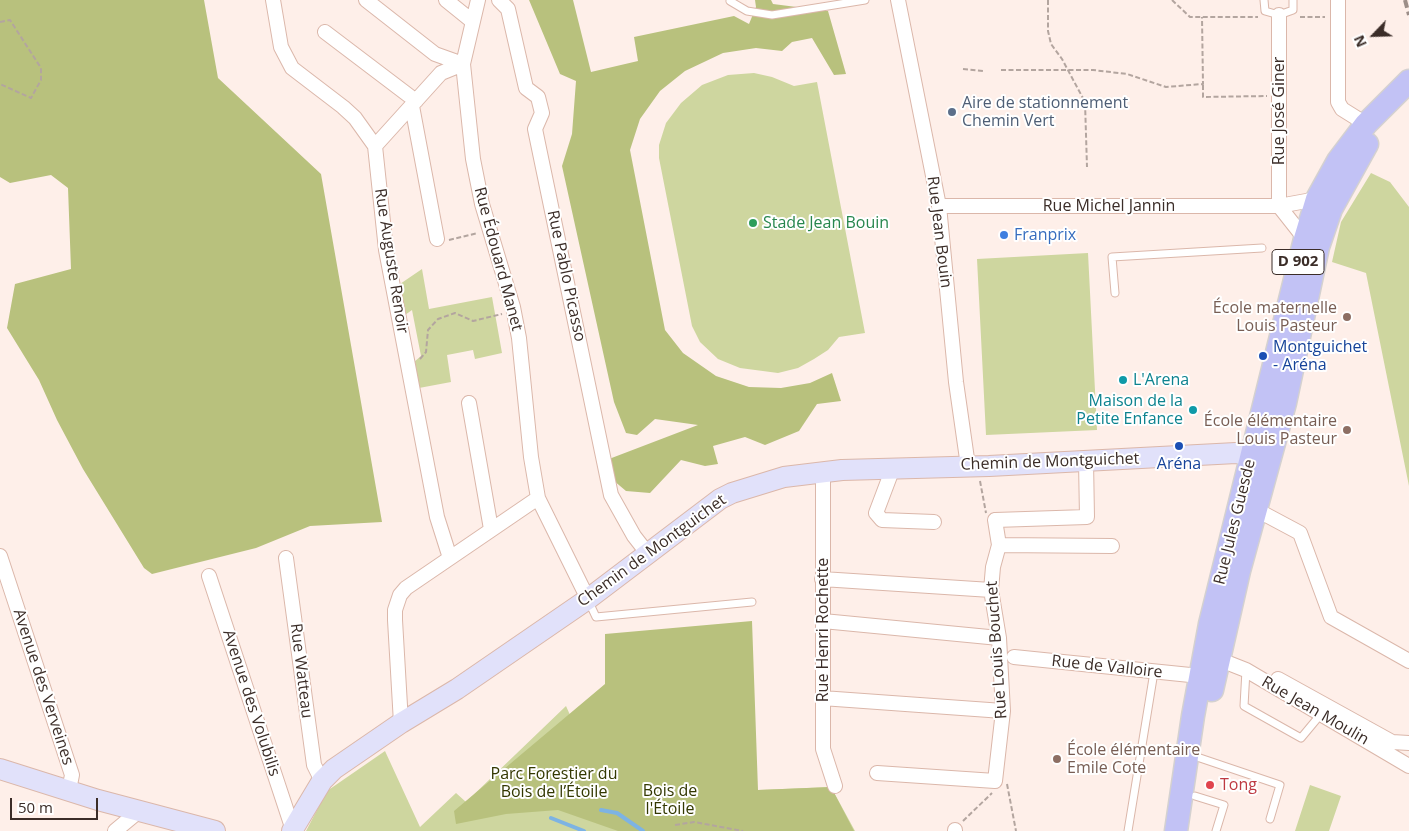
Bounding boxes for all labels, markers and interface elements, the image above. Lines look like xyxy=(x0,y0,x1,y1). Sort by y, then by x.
north arrow xyxy=(1349,10,1399,60)
text: N xyxy=(1349,32,1371,50)
street label: Rue José Giner xyxy=(1269,57,1289,165)
place label: Aire de stationnement Chemin Vert xyxy=(962,93,1128,131)
marker: Aire de stationnement Chemin Vert xyxy=(946,106,958,118)
street label: Rue Jean Bouin xyxy=(923,175,955,289)
street label: Rue Édouard Manet xyxy=(470,185,526,333)
street label: Rue Auguste Renoir xyxy=(370,187,412,335)
street label: Rue Michel Jannin xyxy=(1043,196,1175,216)
street label: Rue Pablo Picasso xyxy=(543,208,589,344)
place label: Stade Jean Bouin xyxy=(763,213,889,233)
marker: Stade Jean Bouin xyxy=(747,217,759,229)
place label: Franprix xyxy=(1014,225,1076,245)
marker: Franprix xyxy=(998,229,1010,241)
road number: D 902 xyxy=(1272,250,1324,274)
place label: École maternelle Louis Pasteur xyxy=(1213,298,1337,336)
marker: École maternelle Louis Pasteur xyxy=(1341,311,1353,323)
place label: Montguichet - Aréna xyxy=(1273,337,1367,375)
marker: Montguichet - Aréna xyxy=(1257,350,1269,362)
place label: L'Arena xyxy=(1133,370,1189,390)
marker: L'Arena xyxy=(1117,374,1129,386)
place label: Maison de la Petite Enfance xyxy=(1076,391,1183,429)
marker: Maison de la Petite Enfance xyxy=(1187,404,1199,416)
place label: École élémentaire Louis Pasteur xyxy=(1204,411,1337,449)
marker: École élémentaire Louis Pasteur xyxy=(1341,424,1353,436)
marker: Aréna xyxy=(1173,440,1185,452)
street label: Chemin de Montguichet xyxy=(960,449,1140,475)
place label: Aréna xyxy=(1157,454,1201,474)
street label: Rue Jules Guesde xyxy=(1210,457,1260,587)
street label: Chemin de Montguichet xyxy=(574,491,730,611)
street label: Rue Henri Rochette xyxy=(813,558,833,702)
street label: Rue Louis Bouchet xyxy=(983,580,1011,720)
street label: Avenue des Verveines xyxy=(9,607,77,767)
street label: Rue Watteau xyxy=(286,622,316,720)
street label: Avenue des Volubilis xyxy=(218,627,284,779)
street label: Rue de Valloire xyxy=(1051,652,1163,682)
street label: Rue Jean Moulin xyxy=(1258,673,1372,749)
place label: École élémentaire Emile Cote xyxy=(1067,740,1200,778)
marker: École élémentaire Emile Cote xyxy=(1051,753,1063,765)
park label: Parc Forestier du Bois de l’Étoile xyxy=(491,764,617,802)
place label: Tong xyxy=(1220,775,1257,795)
marker: Tong xyxy=(1204,779,1216,791)
park label: Bois de l'Étoile xyxy=(643,781,697,819)
scale bar xyxy=(12,788,100,820)
text: 50 m xyxy=(18,797,53,817)

